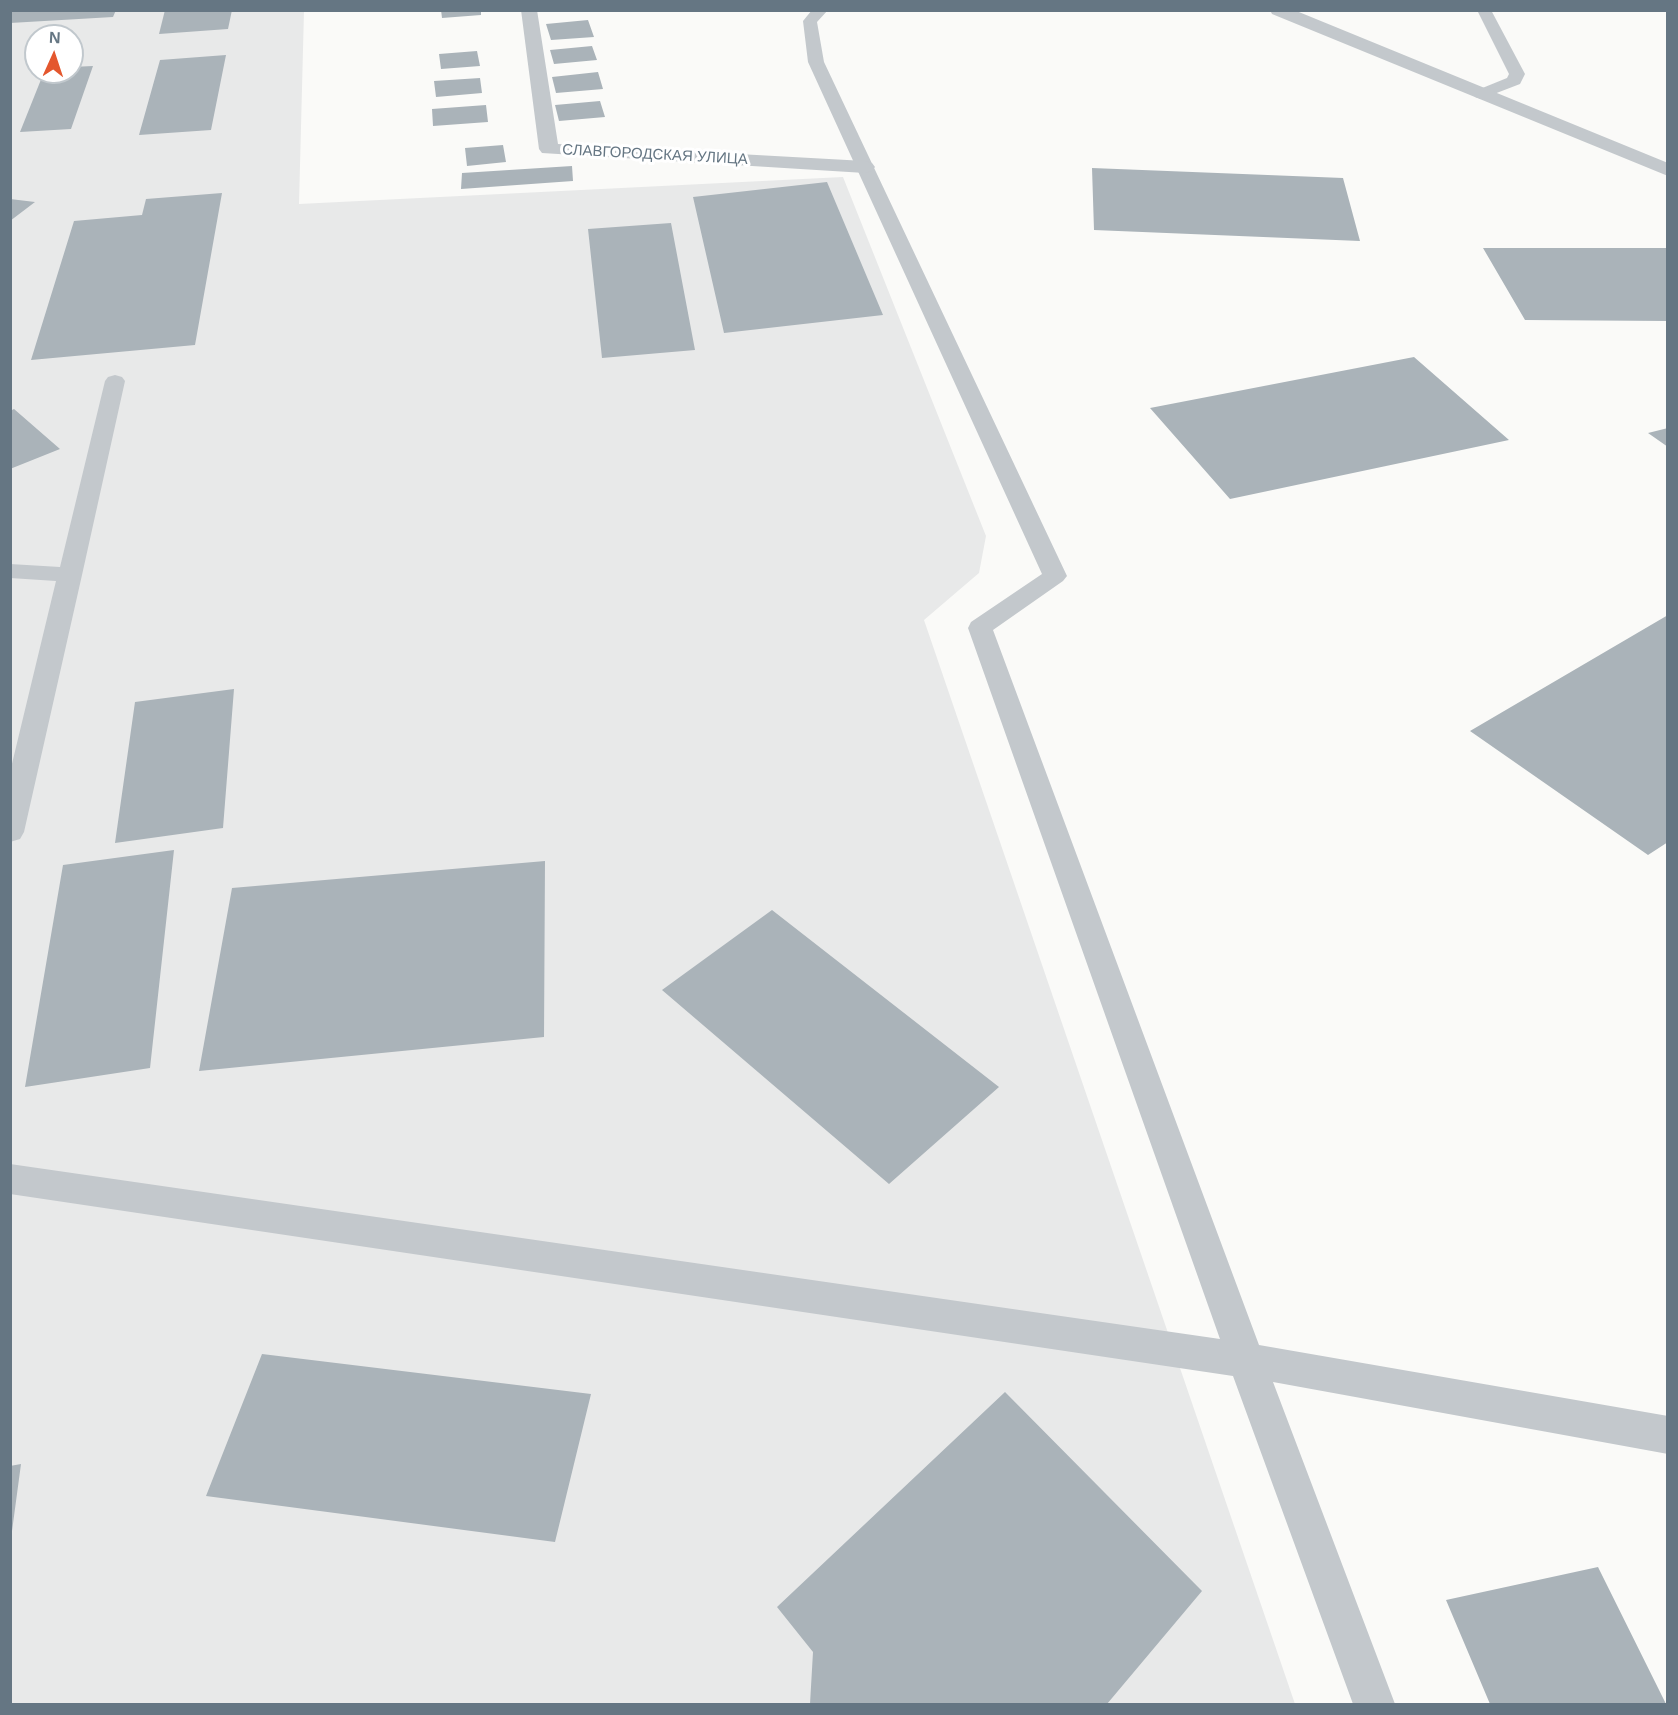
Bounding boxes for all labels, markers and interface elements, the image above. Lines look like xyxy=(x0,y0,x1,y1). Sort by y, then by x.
north arrow xyxy=(24,24,84,84)
text: N xyxy=(49,29,61,46)
street label: СЛАВГОРОДСКАЯ УЛИЦА xyxy=(562,141,748,169)

